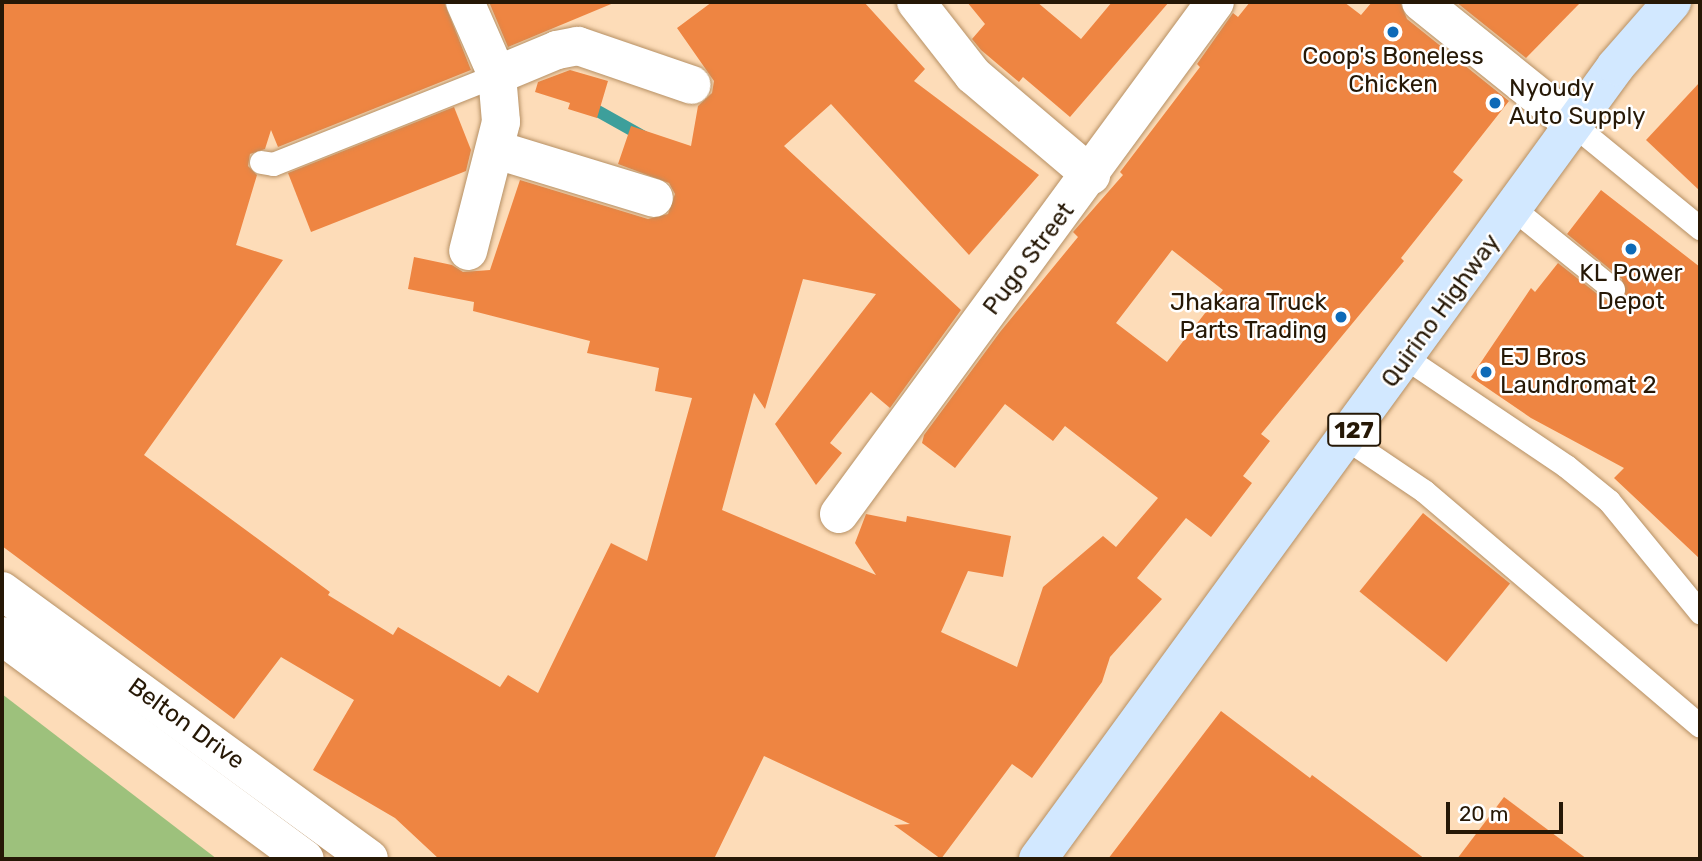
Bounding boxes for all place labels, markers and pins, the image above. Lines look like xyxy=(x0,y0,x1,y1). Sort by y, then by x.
marker: Coop's Boneless Chicken xyxy=(1385,24,1401,40)
place label: Coop's Boneless Chicken xyxy=(1302,43,1484,99)
place label: Nyoudy Auto Supply xyxy=(1509,75,1645,131)
marker: Nyoudy Auto Supply xyxy=(1487,95,1503,111)
marker: KL Power Depot xyxy=(1623,241,1639,257)
place label: KL Power Depot xyxy=(1579,260,1683,316)
place label: Jhakara Truck Parts Trading xyxy=(1169,289,1327,345)
marker: Jhakara Truck Parts Trading xyxy=(1333,309,1349,325)
place label: EJ Bros Laundromat 2 xyxy=(1500,344,1657,400)
marker: EJ Bros Laundromat 2 xyxy=(1478,364,1494,380)

